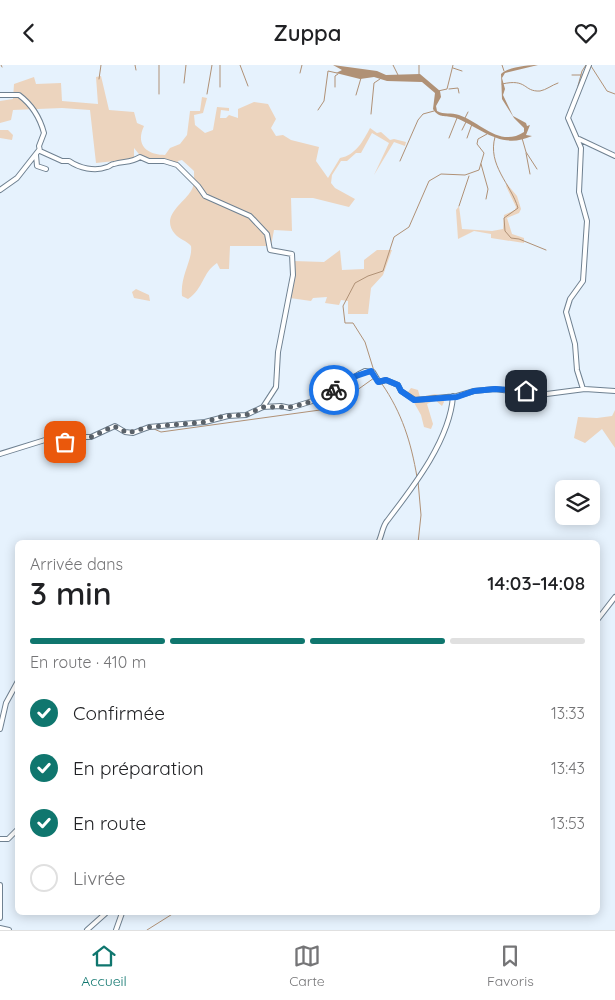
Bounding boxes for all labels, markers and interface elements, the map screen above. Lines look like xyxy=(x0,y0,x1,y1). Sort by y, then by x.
icon: back xyxy=(15,19,43,47)
text: Zuppa xyxy=(274,19,341,47)
icon: heart xyxy=(572,19,600,47)
courier xyxy=(309,365,359,415)
pin xyxy=(505,370,547,412)
icon: bike xyxy=(320,376,348,404)
icon: home xyxy=(512,377,540,405)
pin xyxy=(44,421,86,463)
icon: bag xyxy=(51,428,79,456)
map controls xyxy=(555,480,600,525)
button: layers xyxy=(555,480,600,525)
text: Arrivée dans xyxy=(30,554,123,574)
text: 14:03–14:08 xyxy=(487,571,585,595)
text: 3 min xyxy=(30,573,112,613)
text: En route · 410 m xyxy=(30,652,146,672)
icon: check xyxy=(30,699,58,727)
text: Confirmée xyxy=(73,701,165,725)
text: 13:33 xyxy=(551,703,585,723)
icon: check xyxy=(30,754,58,782)
text: En préparation xyxy=(73,756,204,780)
text: 13:43 xyxy=(551,758,585,778)
icon: check xyxy=(30,809,58,837)
text: En route xyxy=(73,811,146,835)
text: 13:53 xyxy=(551,813,585,833)
text: Livrée xyxy=(73,866,126,890)
tab: Accueil xyxy=(81,942,127,990)
tab: Carte xyxy=(289,942,325,990)
tab: Favoris xyxy=(487,942,534,990)

